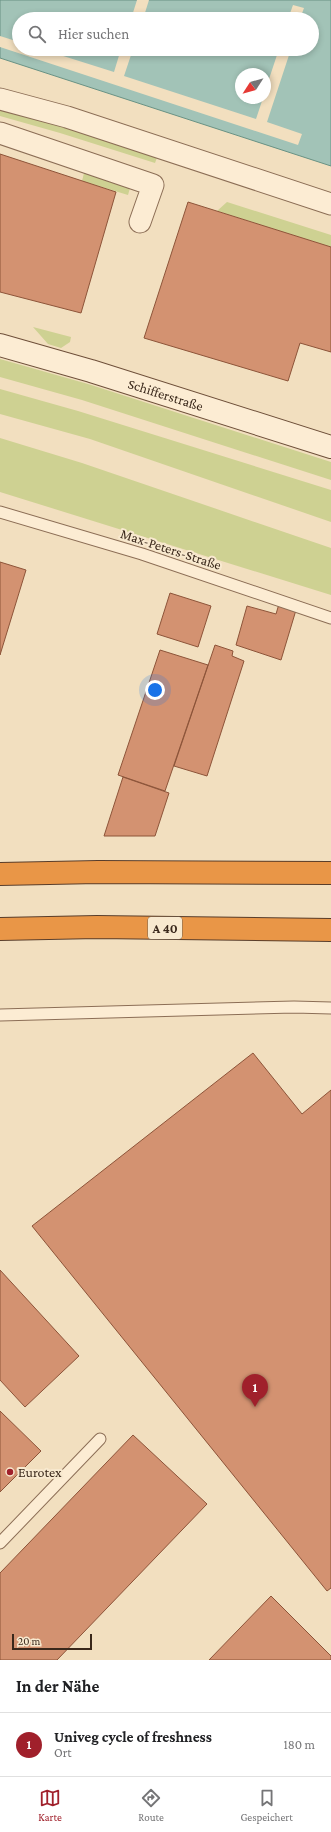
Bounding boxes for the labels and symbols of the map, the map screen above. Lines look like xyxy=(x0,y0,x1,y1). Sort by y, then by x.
north arrow xyxy=(235,68,271,104)
street label: Schifferstraße xyxy=(126,375,205,414)
street label: Max-Peters-Straße xyxy=(119,525,223,573)
your location xyxy=(145,680,165,700)
road number: A 40 xyxy=(148,917,182,939)
pin: 1 xyxy=(242,1374,268,1407)
place label: Eurotex xyxy=(18,1464,62,1480)
marker: Eurotex xyxy=(5,1467,15,1477)
scale bar xyxy=(12,1632,92,1651)

